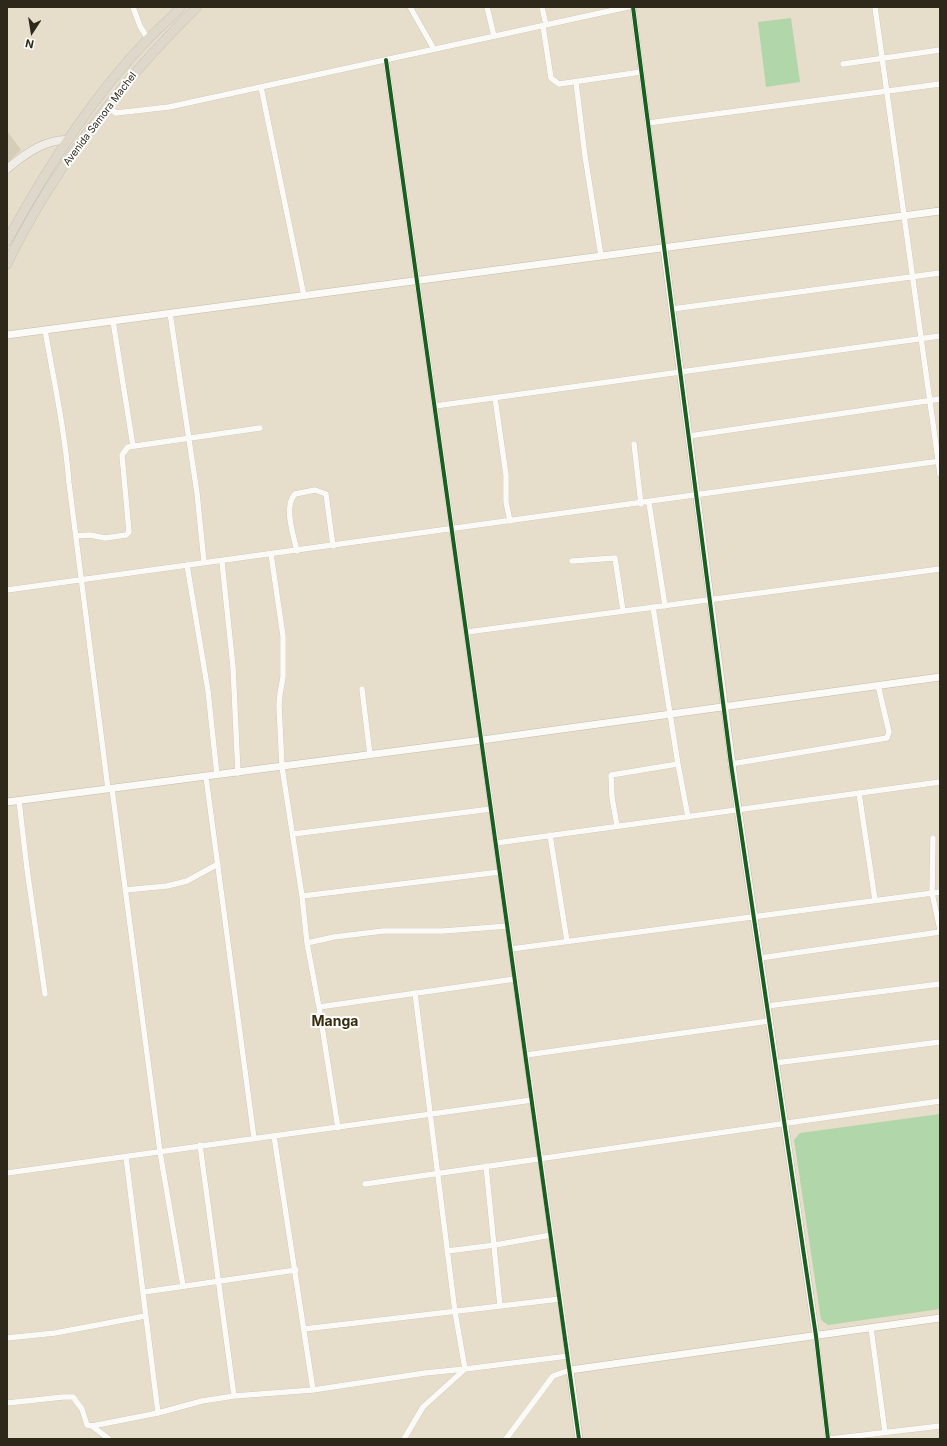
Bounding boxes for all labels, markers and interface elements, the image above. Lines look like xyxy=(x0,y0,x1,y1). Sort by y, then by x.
north arrow xyxy=(12,12,52,52)
text: N xyxy=(24,36,35,51)
street label: Avenida Samora Machel xyxy=(61,70,139,168)
district label: Manga xyxy=(312,1014,358,1030)

